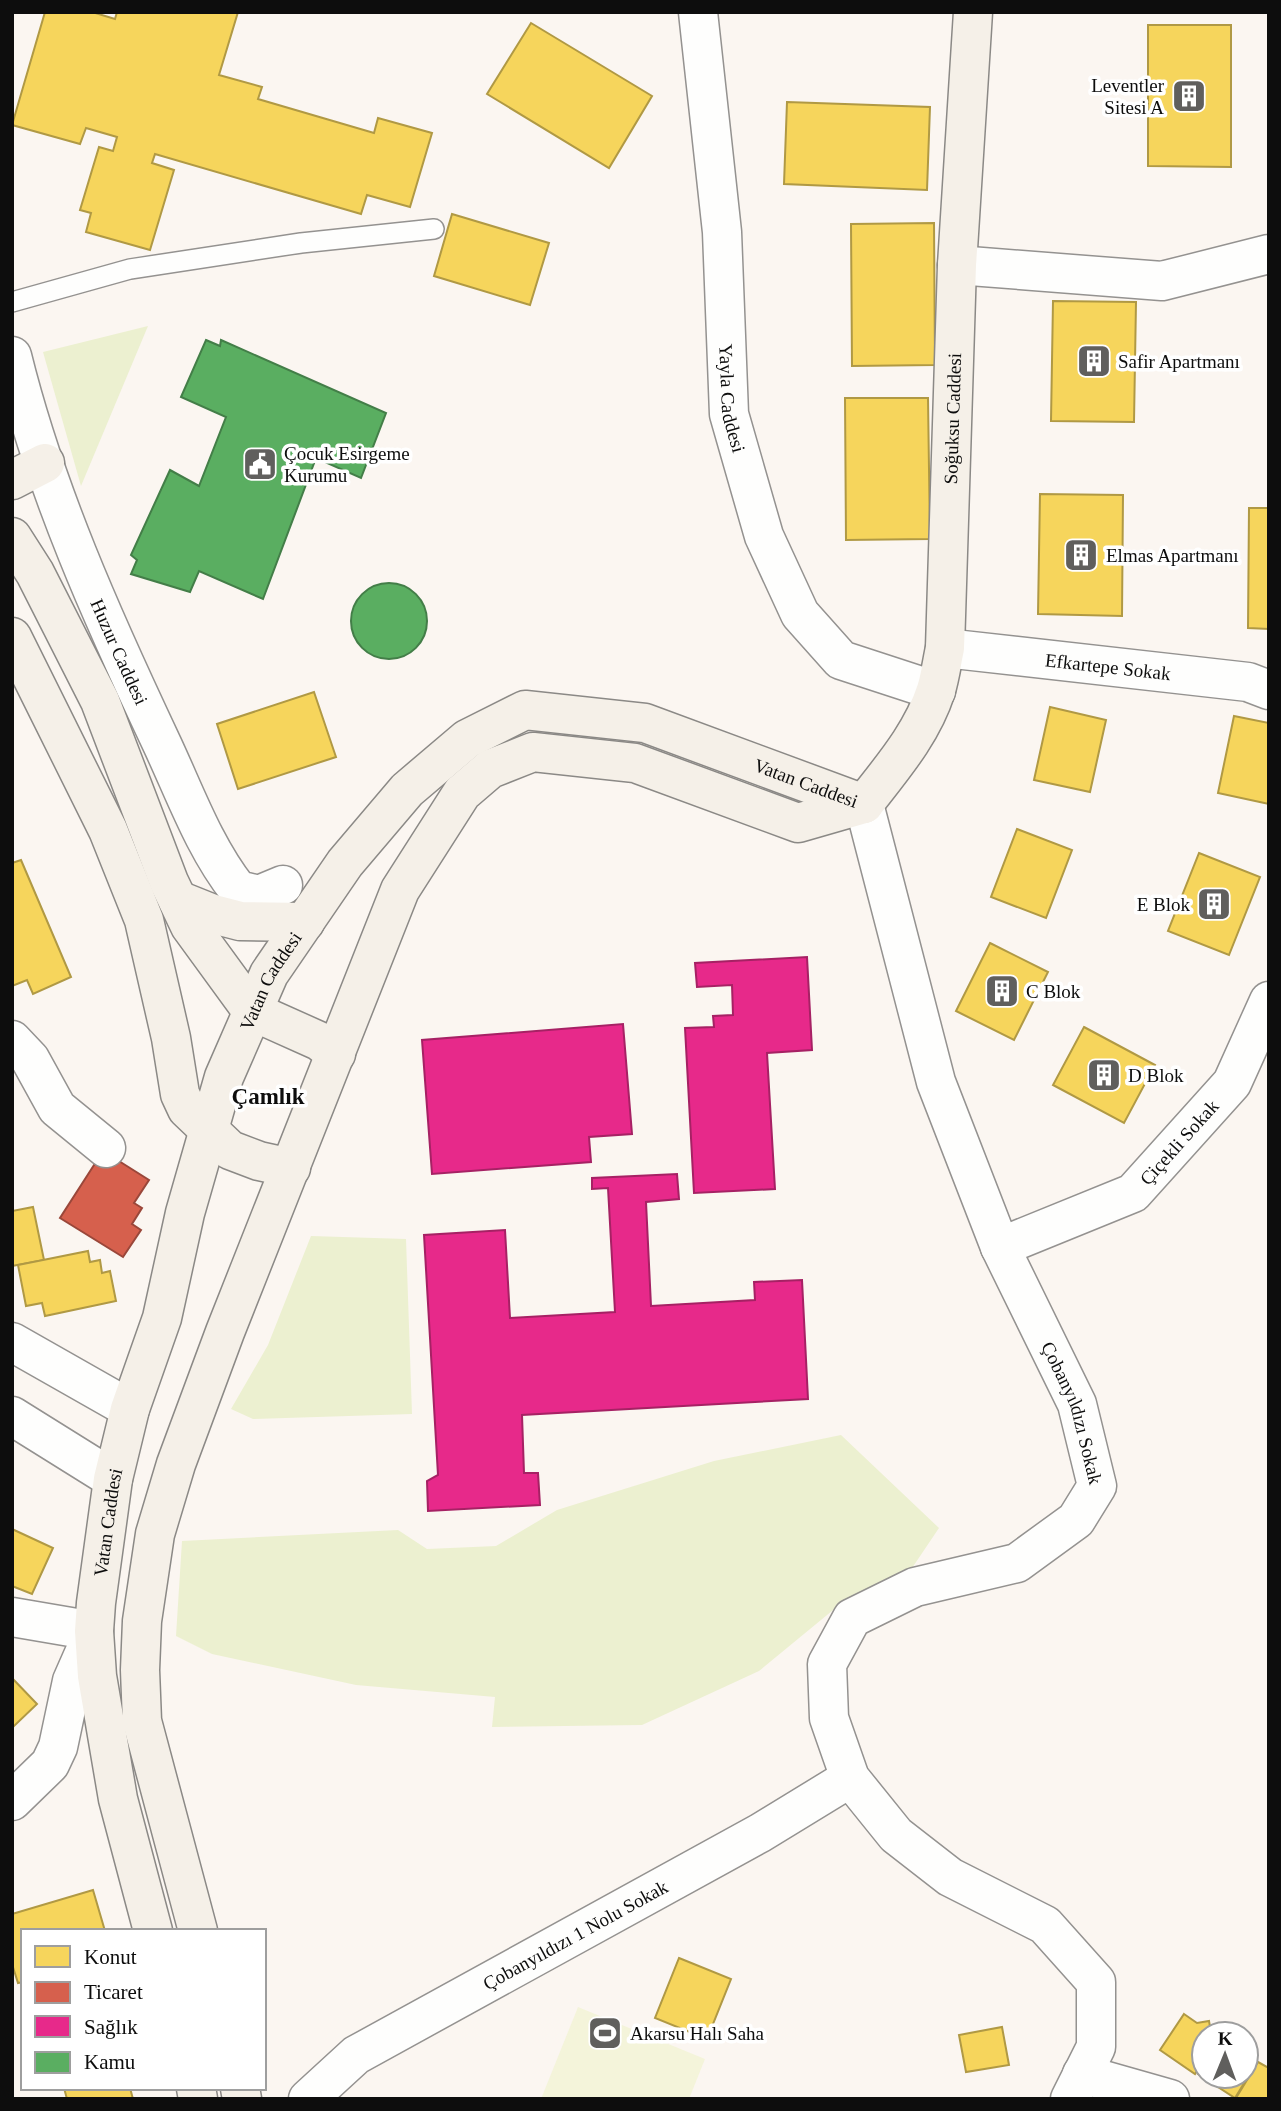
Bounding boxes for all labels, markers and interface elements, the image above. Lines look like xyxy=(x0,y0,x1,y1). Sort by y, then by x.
place label: Leventler Sitesi A xyxy=(1091,75,1165,118)
building icon: Leventler Sitesi A xyxy=(1170,77,1208,115)
building icon: Safir Apartmanı xyxy=(1075,342,1113,380)
street label: Yayla Caddesi xyxy=(715,343,749,455)
place label: Safir Apartmanı xyxy=(1118,351,1240,372)
street label: Soğuksu Caddesi xyxy=(940,353,965,485)
place label: Çocuk Esirgeme Kurumu xyxy=(284,443,410,486)
public building icon: Çocuk Esirgeme Kurumu xyxy=(241,445,279,483)
building icon: Elmas Apartmanı xyxy=(1062,536,1100,574)
place label: Elmas Apartmanı xyxy=(1106,545,1238,566)
street label: Huzur Caddesi xyxy=(86,596,152,708)
street label: Efkartepe Sokak xyxy=(1044,649,1172,684)
street label: Vatan Caddesi xyxy=(751,754,861,812)
building icon: E Blok xyxy=(1195,885,1233,923)
place label: E Blok xyxy=(1137,894,1190,915)
street label: Vatan Caddesi xyxy=(236,928,306,1034)
building icon: C Blok xyxy=(983,972,1021,1010)
place label: C Blok xyxy=(1026,981,1081,1002)
building icon: D Blok xyxy=(1085,1056,1123,1094)
place label: D Blok xyxy=(1128,1065,1184,1086)
district label: Çamlık xyxy=(232,1084,305,1109)
street label: Çiçekli Sokak xyxy=(1136,1095,1223,1189)
street label: Çobanyıldızı Sokak xyxy=(1037,1338,1106,1487)
street label: Vatan Caddesi xyxy=(90,1466,126,1578)
street label: Çobanyıldızı 1 Nolu Sokak xyxy=(479,1876,672,1994)
legend xyxy=(21,1929,266,2090)
text: Konut xyxy=(84,1945,137,1969)
text: Ticaret xyxy=(84,1980,143,2004)
sports icon: Akarsu Halı Saha xyxy=(586,2014,624,2052)
text: Sağlık xyxy=(84,2015,138,2039)
north arrow xyxy=(1190,2020,1260,2090)
place label: Akarsu Halı Saha xyxy=(630,2023,765,2044)
text: K xyxy=(1218,2028,1233,2049)
text: Kamu xyxy=(84,2050,136,2074)

